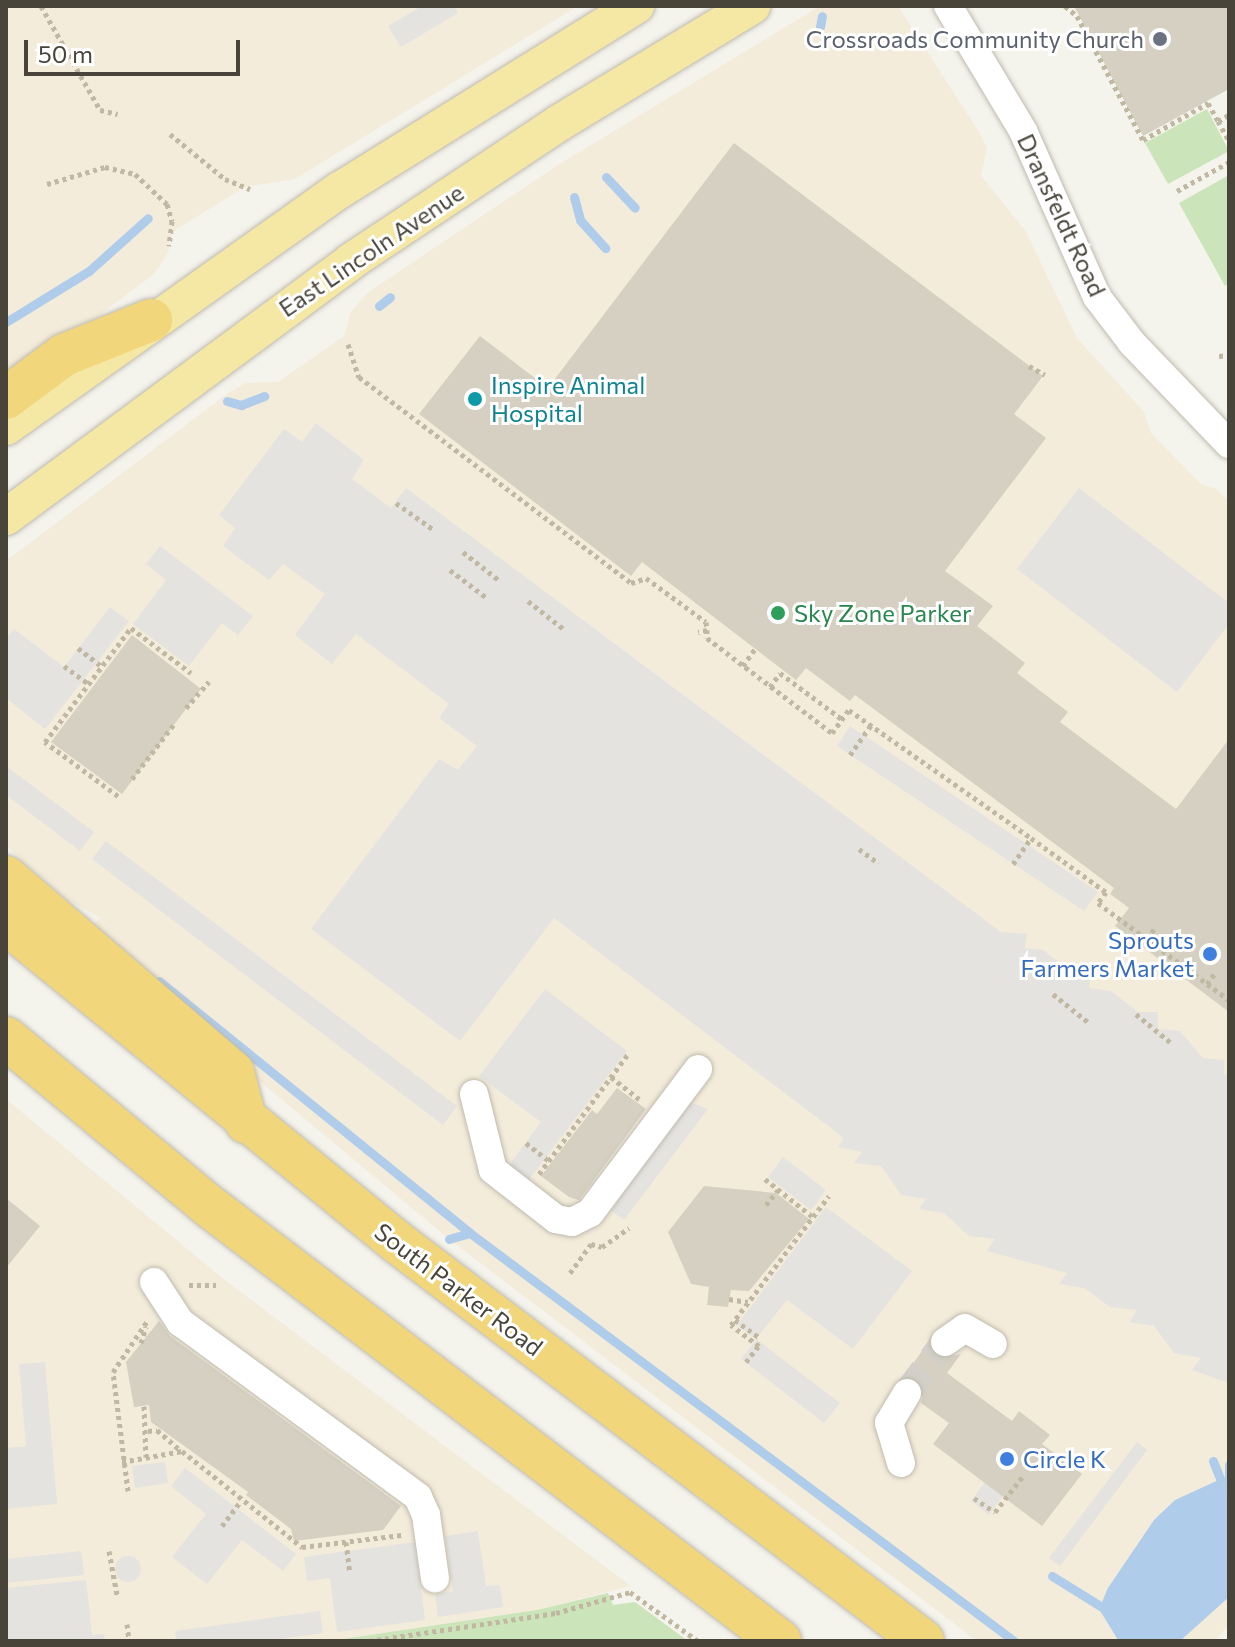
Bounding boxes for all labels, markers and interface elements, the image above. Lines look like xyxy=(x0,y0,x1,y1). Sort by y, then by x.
scale bar xyxy=(28,24,244,74)
place label: Crossroads Community Church xyxy=(806,25,1144,53)
marker: Crossroads Community Church xyxy=(1151,30,1169,48)
text: 50 m xyxy=(38,39,93,68)
street label: Dransfeldt Road xyxy=(1012,129,1112,301)
street label: East Lincoln Avenue xyxy=(273,178,469,322)
place label: Inspire Animal Hospital xyxy=(491,371,645,427)
marker: Inspire Animal Hospital xyxy=(466,390,484,408)
place label: Sky Zone Parker xyxy=(794,599,971,627)
marker: Sky Zone Parker xyxy=(769,604,787,622)
place label: Sprouts Farmers Market xyxy=(1021,926,1194,982)
marker: Sprouts Farmers Market xyxy=(1201,945,1219,963)
street label: South Parker Road xyxy=(369,1217,549,1361)
place label: Circle K xyxy=(1023,1445,1106,1473)
marker: Circle K xyxy=(998,1450,1016,1468)

